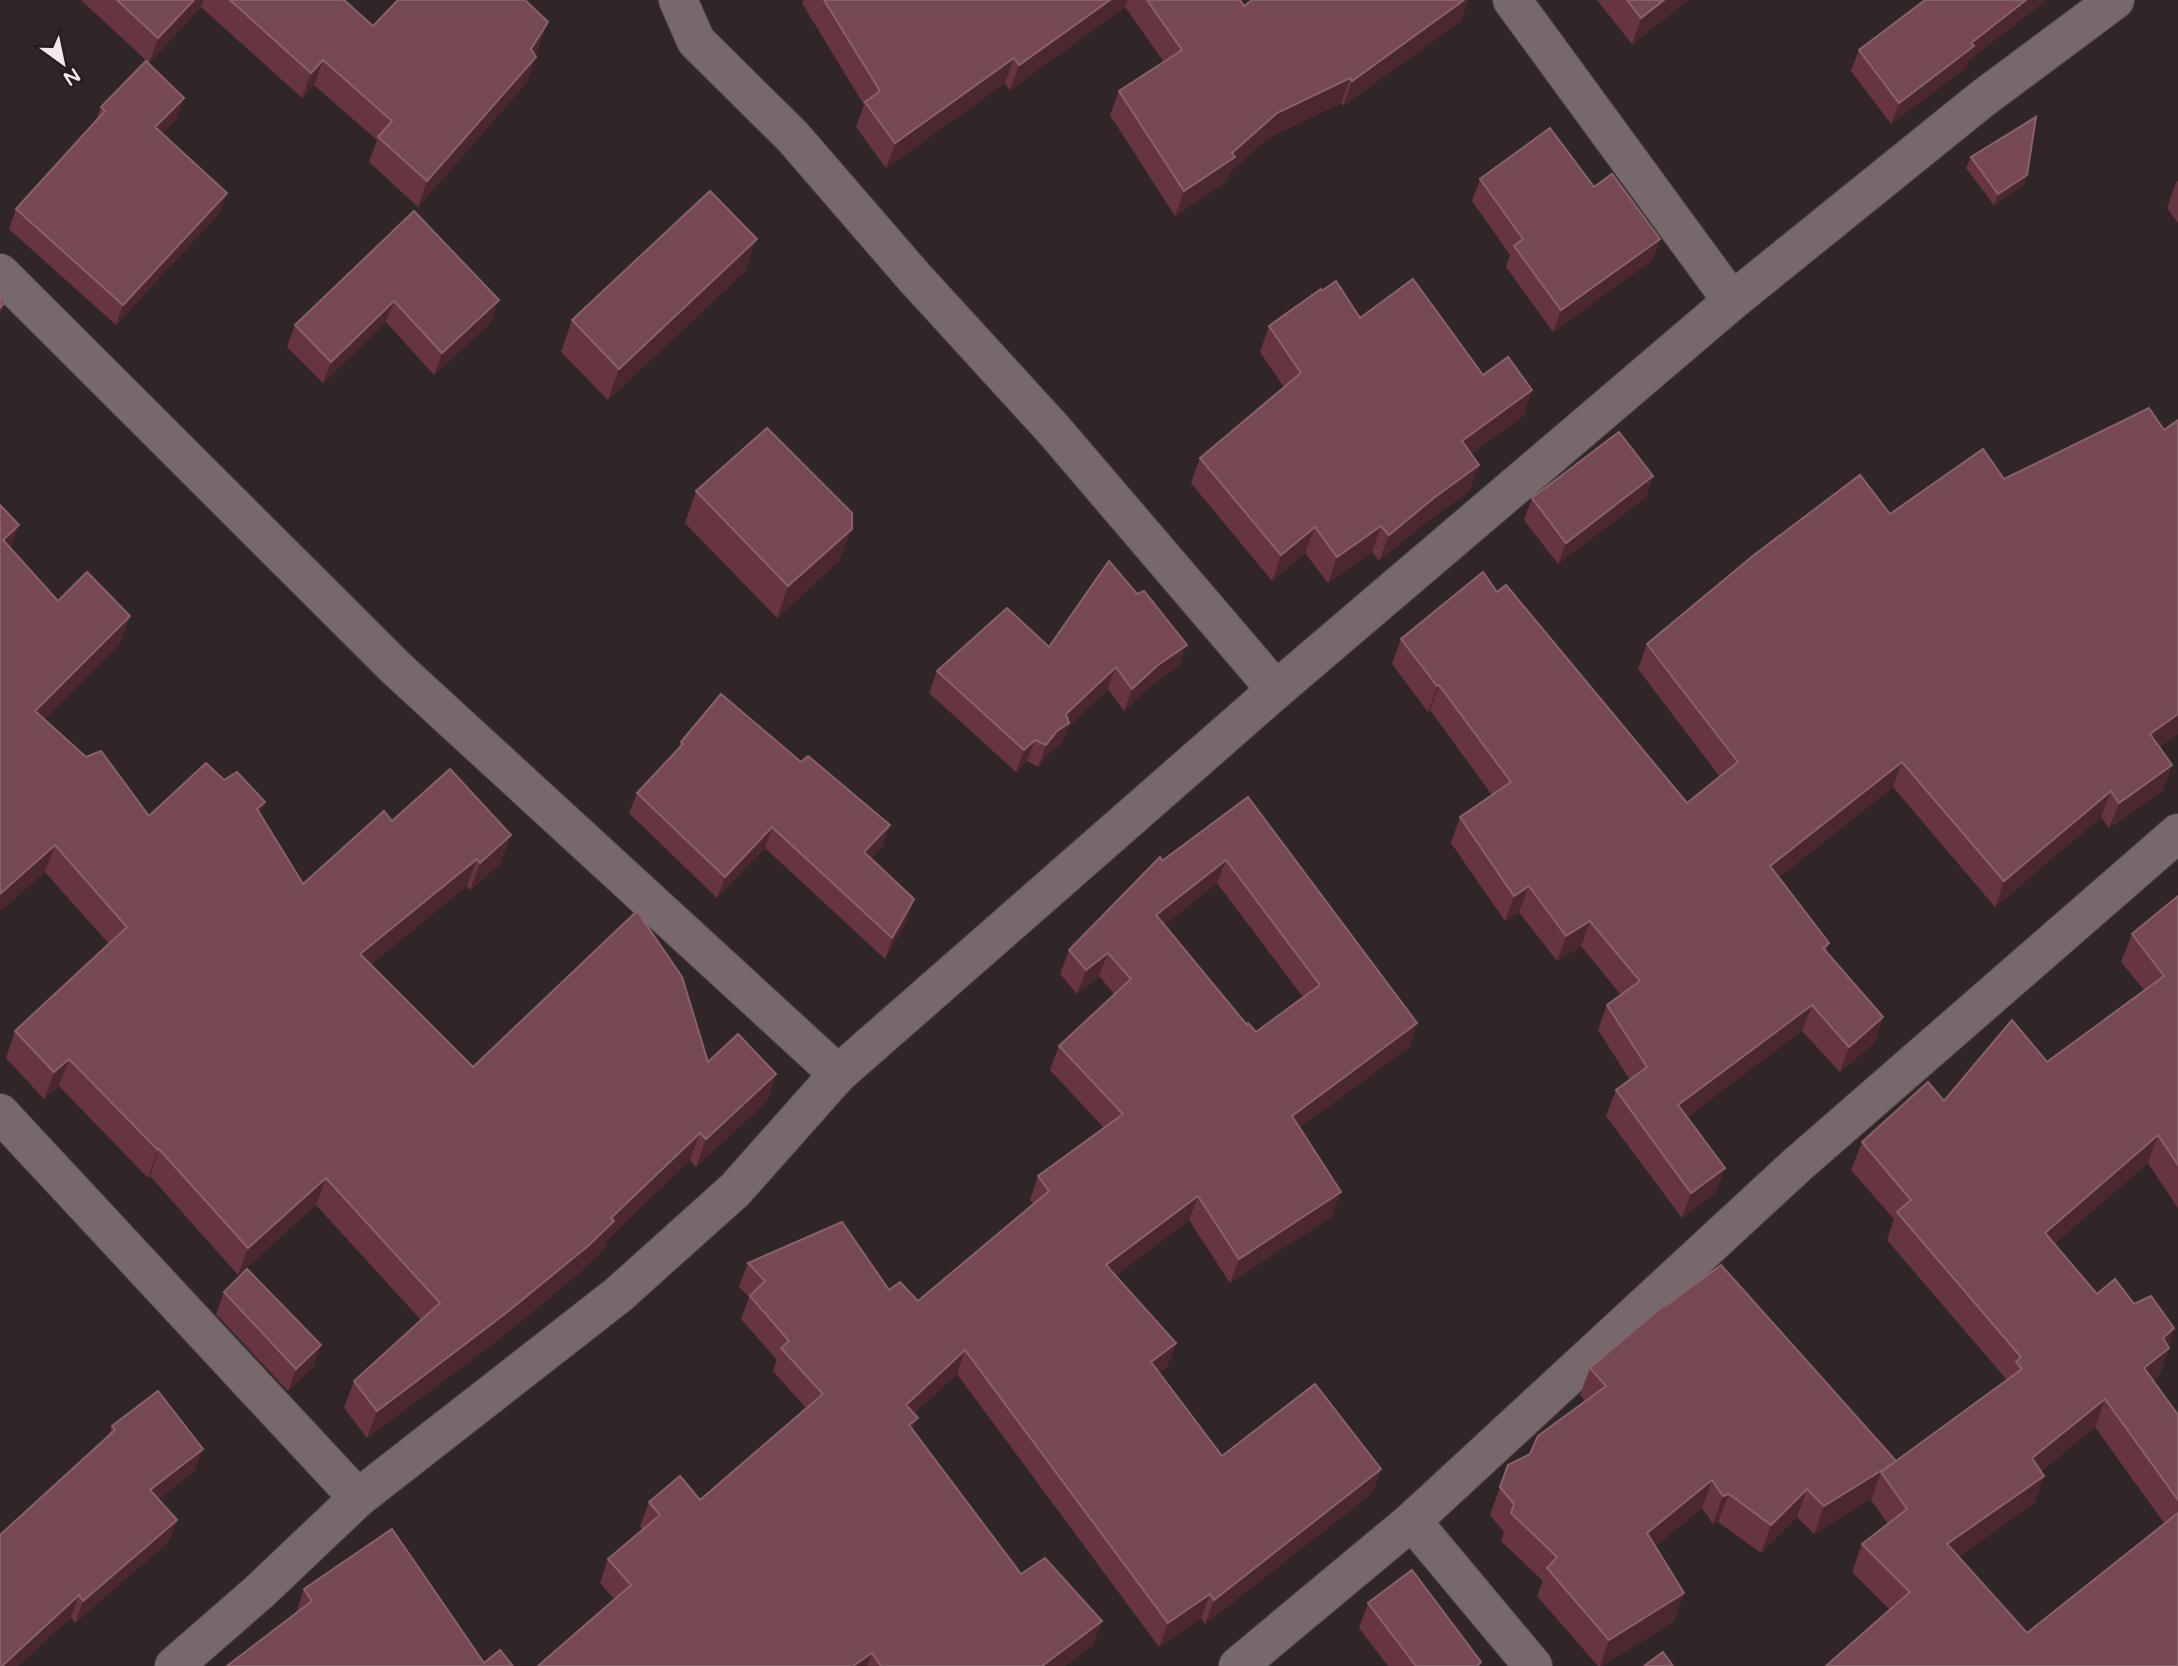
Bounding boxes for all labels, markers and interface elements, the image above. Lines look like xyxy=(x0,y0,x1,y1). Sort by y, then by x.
north arrow xyxy=(28,28,98,98)
text: N xyxy=(59,63,84,90)

